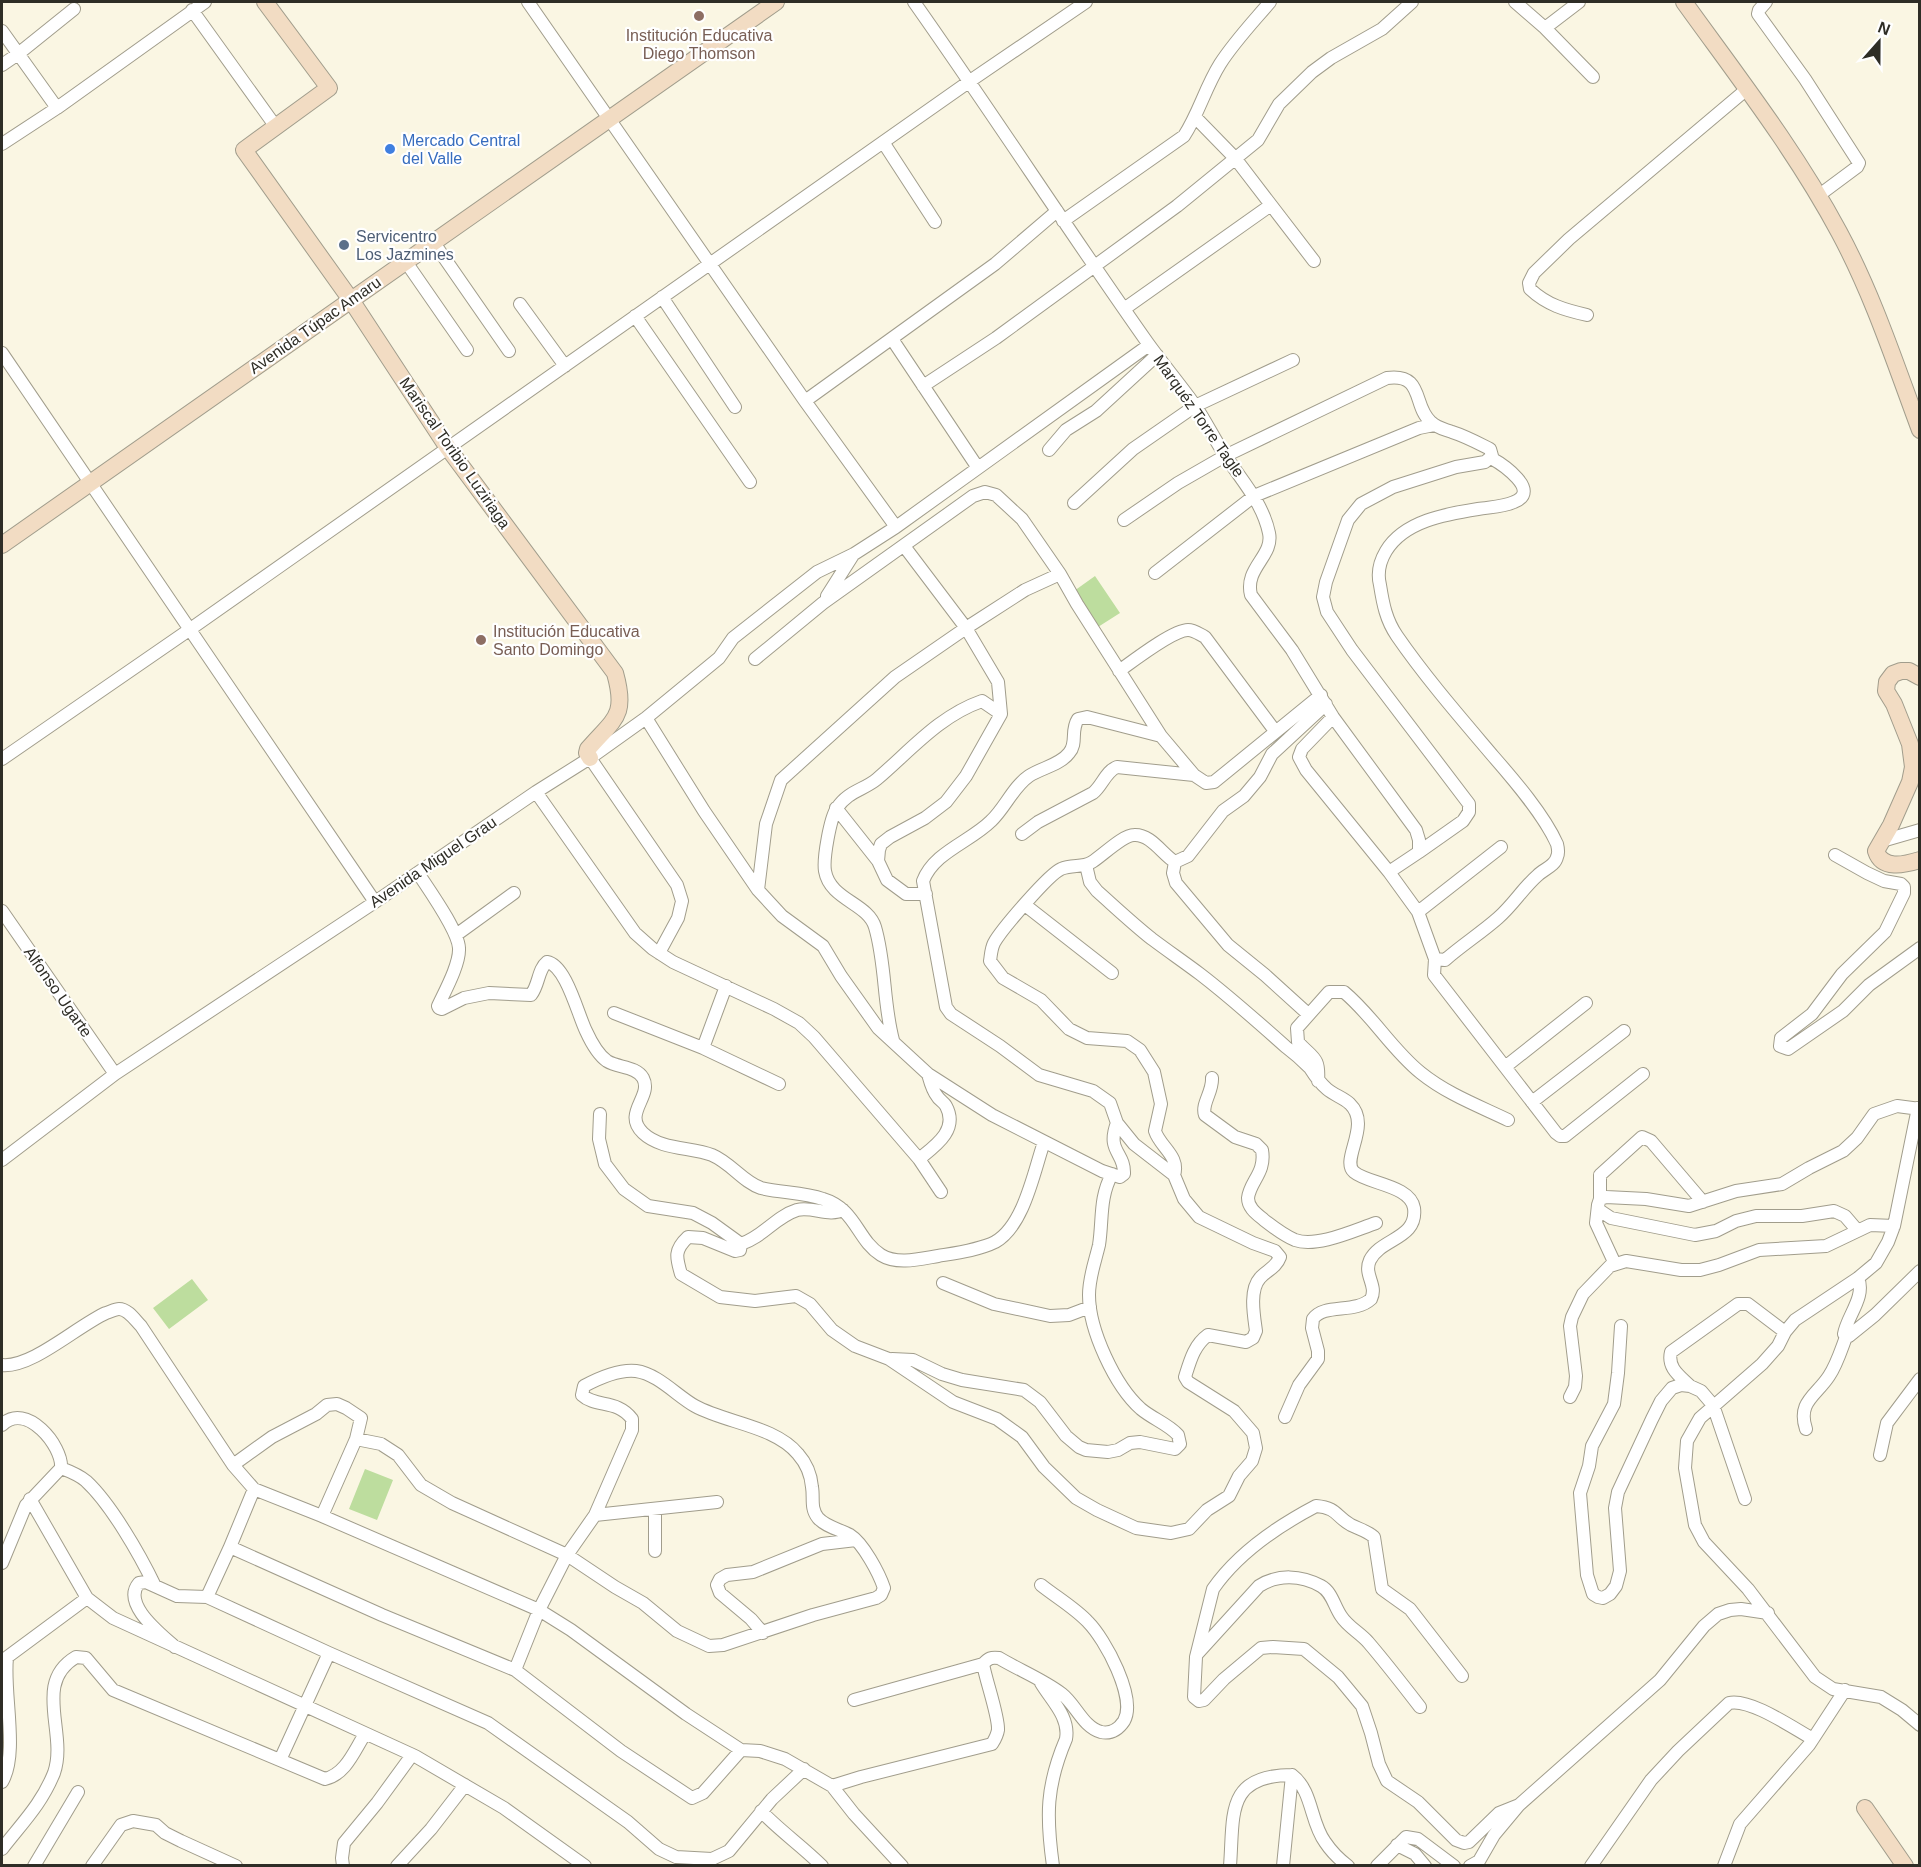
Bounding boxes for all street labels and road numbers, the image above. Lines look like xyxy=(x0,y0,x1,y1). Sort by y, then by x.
street label: Avenida Túpac Amaru xyxy=(246,273,384,377)
street label: Marquéz Torre Tagle xyxy=(1150,352,1248,480)
street label: Mariscal Toribio Luziriaga xyxy=(396,374,514,532)
street label: Avenida Miguel Grau xyxy=(366,813,500,911)
street label: Alfonso Ugarte xyxy=(21,944,95,1040)

